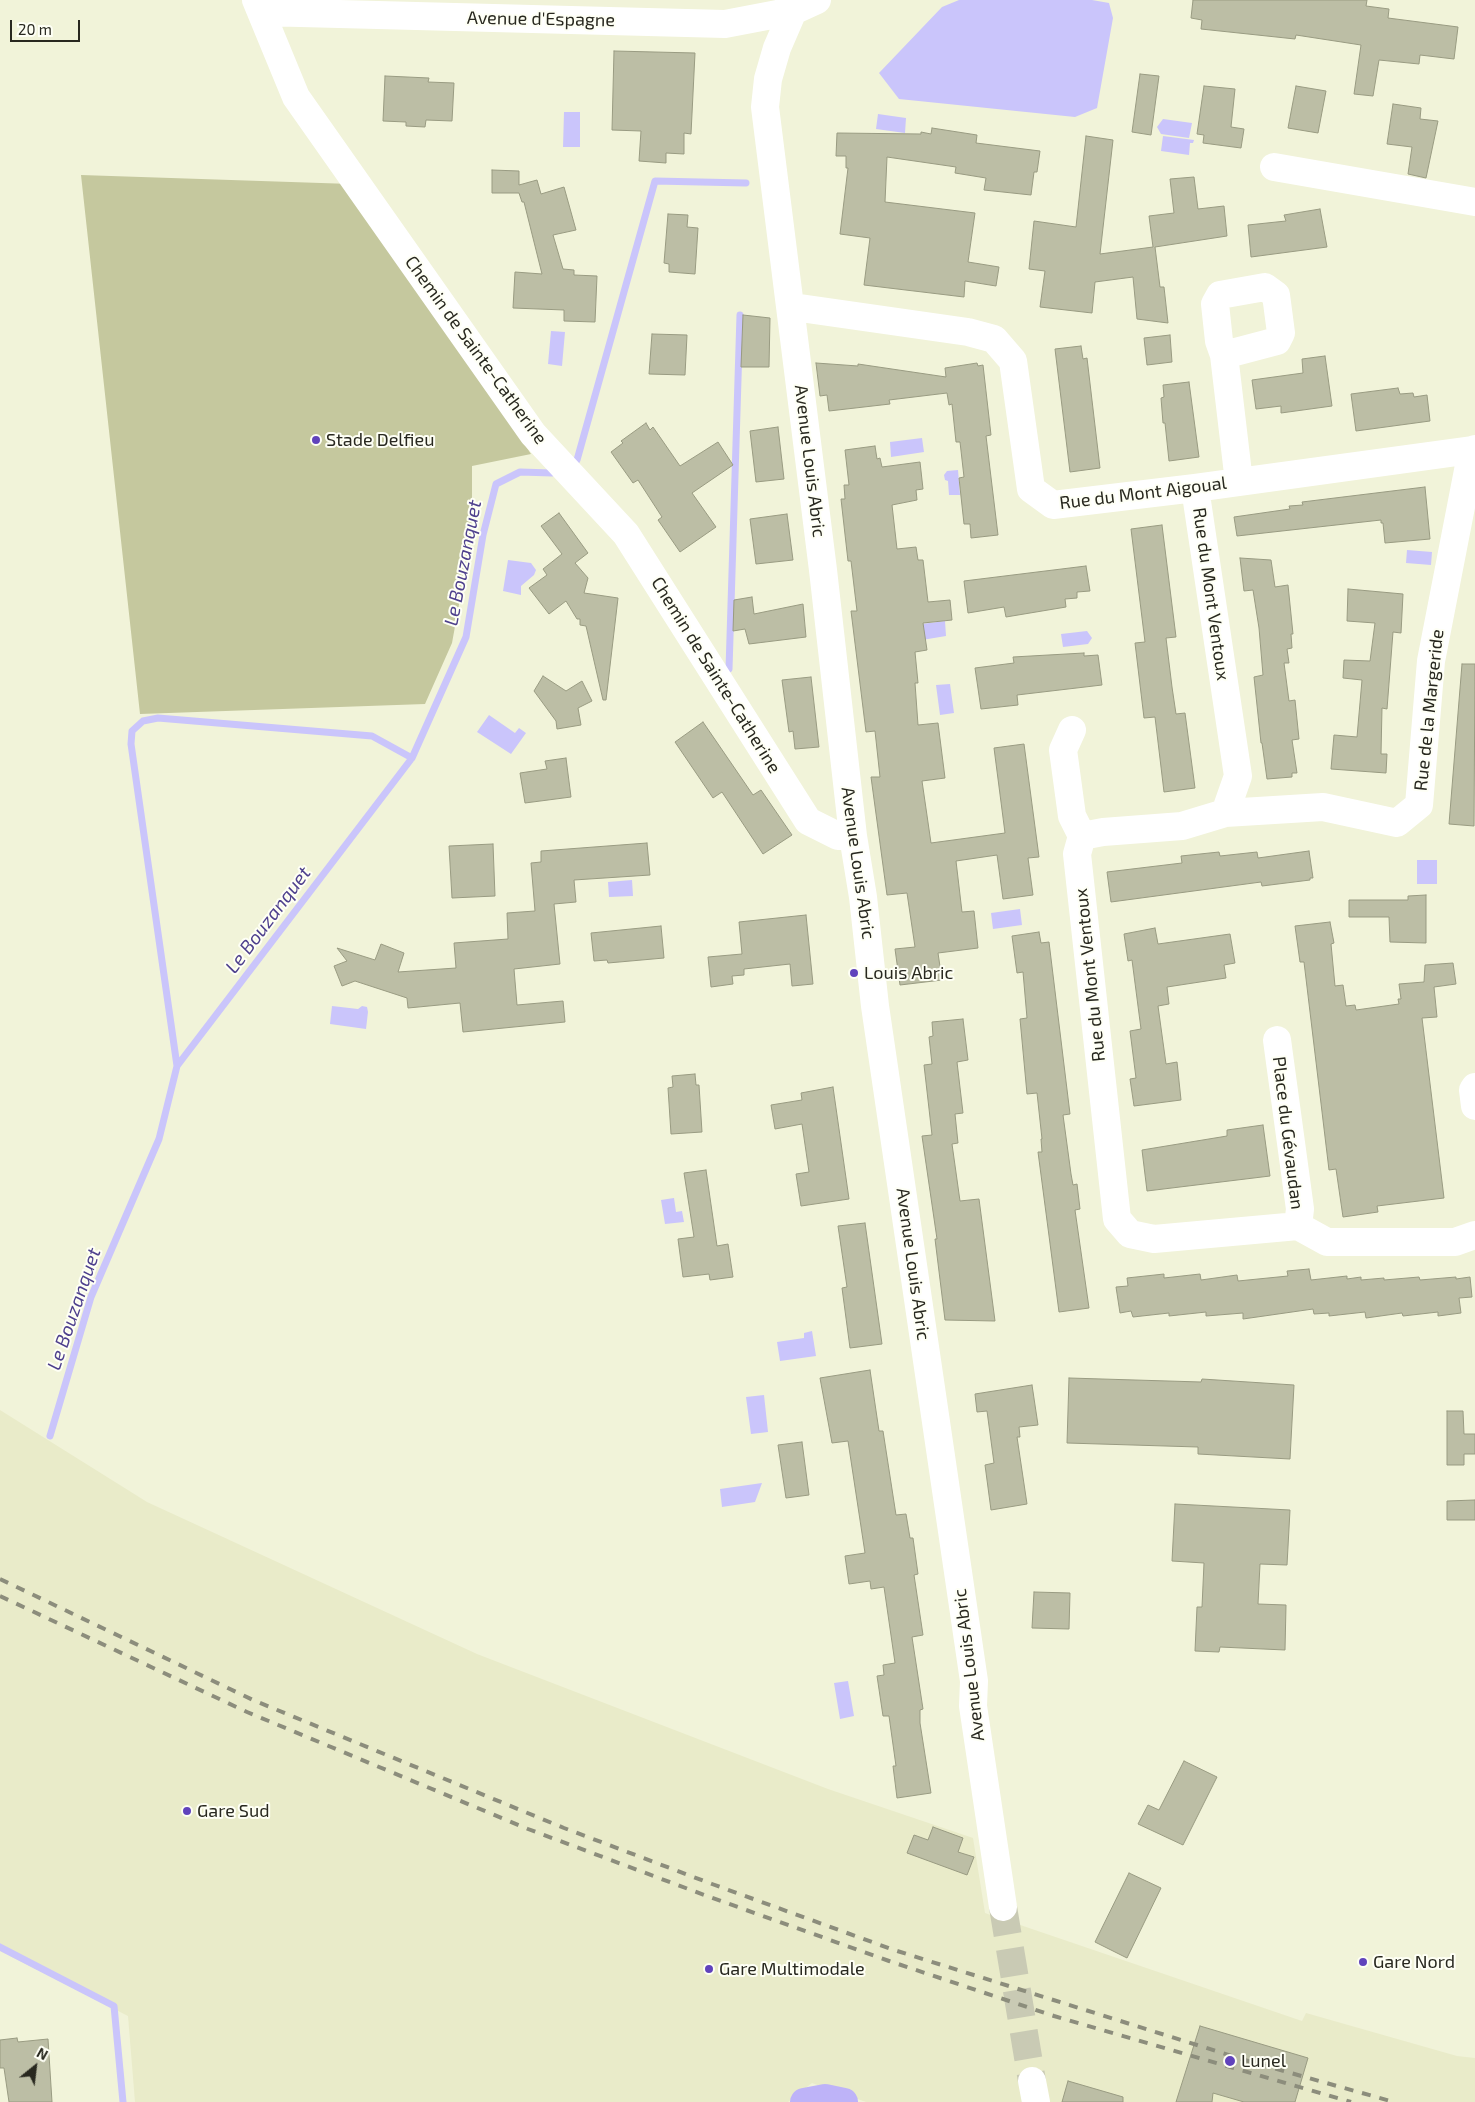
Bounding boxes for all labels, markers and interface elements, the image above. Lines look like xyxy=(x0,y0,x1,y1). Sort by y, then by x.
street label: Avenue d'Espagne xyxy=(467,7,615,31)
scale bar xyxy=(12,10,82,42)
text: 20 m xyxy=(18,20,52,38)
street label: Chemin de Sainte-Catherine xyxy=(400,252,552,448)
street label: Avenue Louis Abric xyxy=(790,383,830,539)
place label: Stade Delfieu xyxy=(326,429,434,451)
marker: Stade Delfieu xyxy=(310,434,322,446)
street label: Rue du Mont Aigoual xyxy=(1058,472,1228,514)
water label: Le Bouzanquet xyxy=(440,498,486,628)
street label: Rue du Mont Ventoux xyxy=(1188,506,1234,682)
street label: Chemin de Sainte-Catherine xyxy=(647,573,785,777)
street label: Rue de la Margeride xyxy=(1410,628,1448,792)
street label: Avenue Louis Abric xyxy=(837,785,879,941)
water label: Le Bouzanquet xyxy=(220,862,316,978)
street label: Rue du Mont Ventoux xyxy=(1070,887,1110,1063)
place label: Louis Abric xyxy=(864,962,953,984)
marker: Louis Abric xyxy=(848,967,860,979)
street label: Place du Gévaudan xyxy=(1268,1055,1308,1211)
street label: Avenue Louis Abric xyxy=(892,1186,934,1342)
water label: Le Bouzanquet xyxy=(42,1245,106,1373)
street label: Avenue Louis Abric xyxy=(949,1587,989,1743)
place label: Gare Sud xyxy=(197,1800,270,1822)
marker: Gare Sud xyxy=(181,1805,193,1817)
place label: Gare Nord xyxy=(1373,1951,1455,1973)
marker: Gare Nord xyxy=(1357,1956,1369,1968)
place label: Gare Multimodale xyxy=(719,1958,865,1980)
marker: Gare Multimodale xyxy=(703,1963,715,1975)
north arrow xyxy=(10,2042,60,2092)
text: N xyxy=(34,2044,51,2063)
place label: Lunel xyxy=(1241,2050,1286,2072)
marker: Lunel xyxy=(1223,2054,1237,2068)

